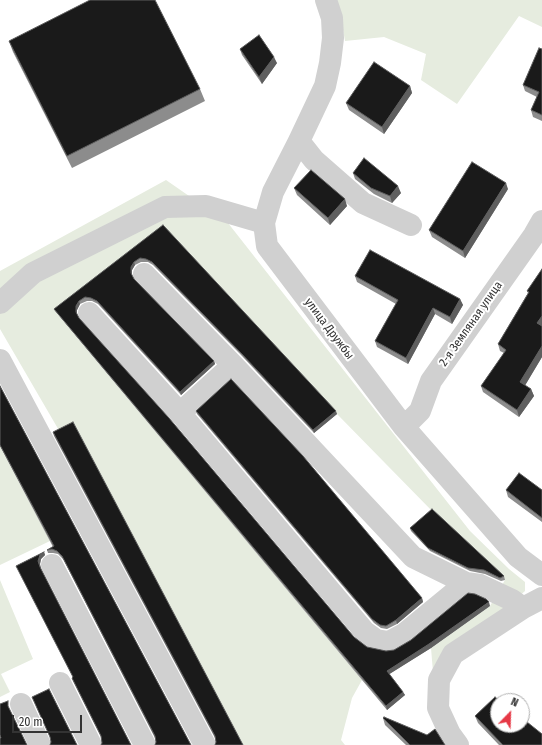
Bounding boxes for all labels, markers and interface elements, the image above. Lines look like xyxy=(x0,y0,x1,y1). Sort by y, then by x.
street label: 2-я Земляная улица xyxy=(436,279,506,369)
street label: улица Дружбы xyxy=(301,295,357,363)
north arrow xyxy=(490,693,530,733)
text: N xyxy=(509,695,520,710)
scale bar xyxy=(14,707,84,733)
text: 20 m xyxy=(19,715,43,729)

